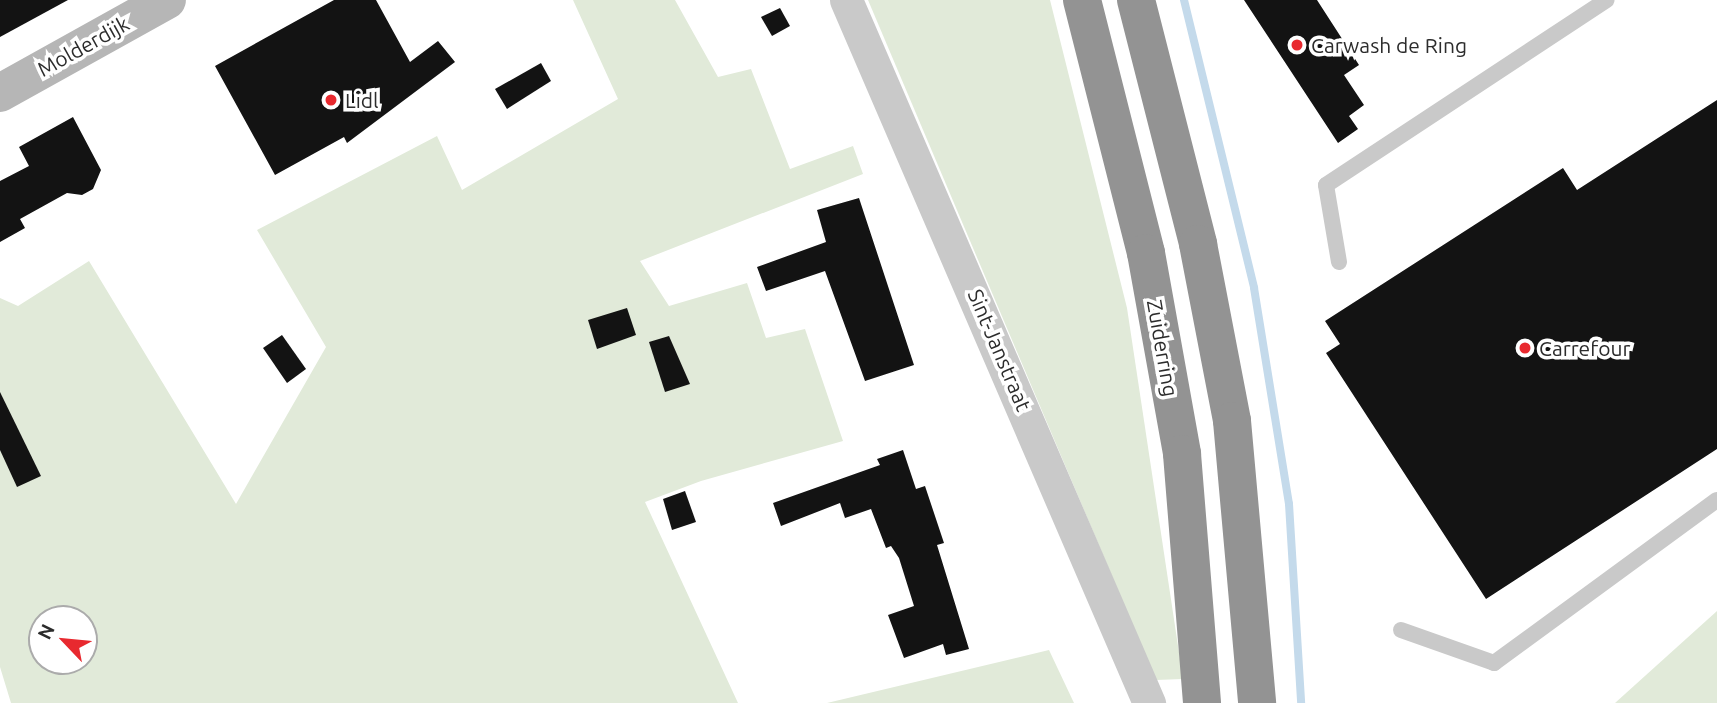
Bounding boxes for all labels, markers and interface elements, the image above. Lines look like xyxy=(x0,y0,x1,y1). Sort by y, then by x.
street label: Molderdijk xyxy=(33,11,133,81)
place label: Carwash de Ring xyxy=(1311,32,1467,58)
marker: Carwash de Ring xyxy=(1289,37,1305,53)
place label: Lidl xyxy=(345,87,379,113)
marker: Lidl xyxy=(323,92,339,108)
street label: Sint-Janstraat xyxy=(963,285,1037,415)
street label: Zuiderring xyxy=(1142,298,1184,398)
place label: Carrefour xyxy=(1539,335,1630,361)
marker: Carrefour xyxy=(1517,340,1533,356)
north arrow xyxy=(28,605,98,675)
text: N xyxy=(33,620,59,643)

